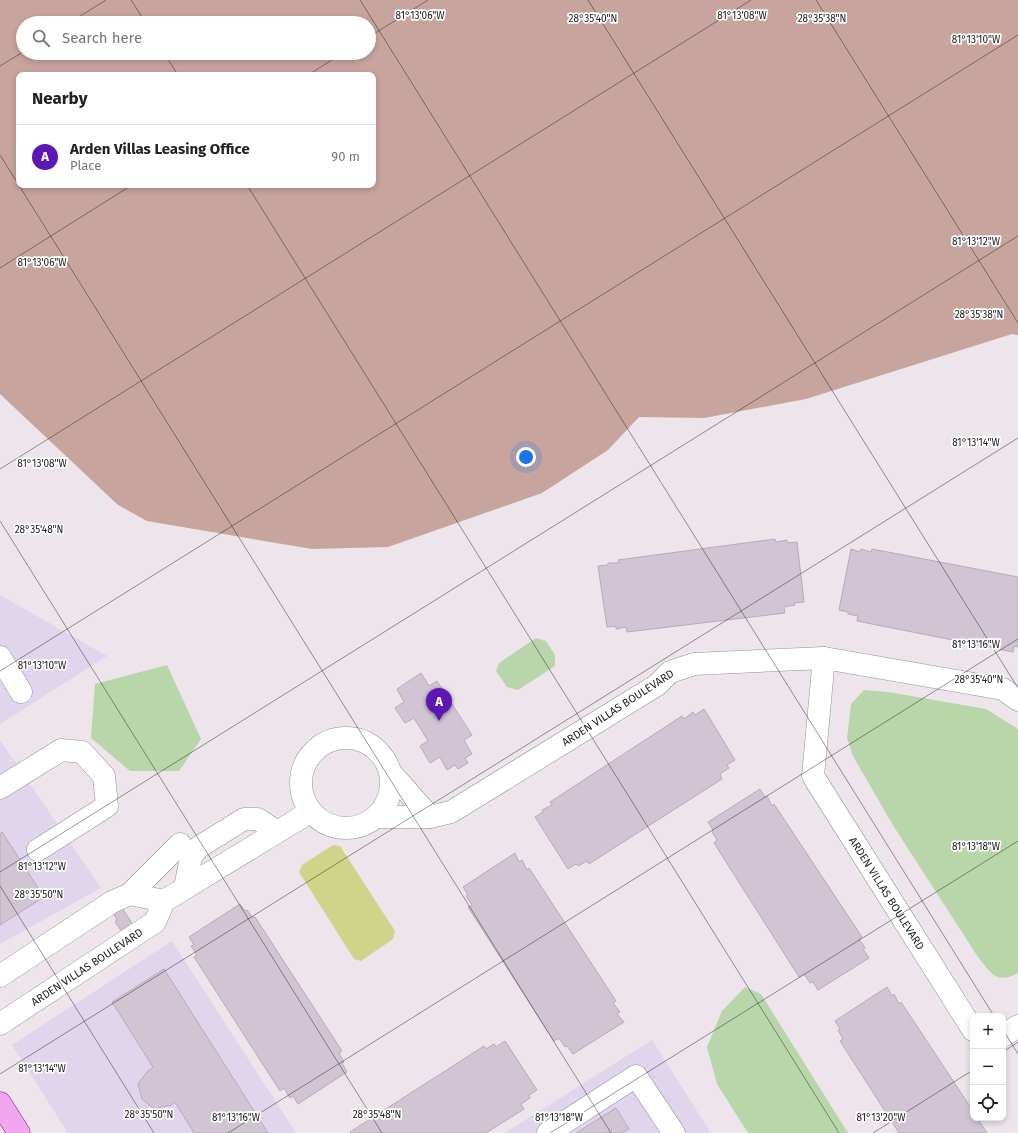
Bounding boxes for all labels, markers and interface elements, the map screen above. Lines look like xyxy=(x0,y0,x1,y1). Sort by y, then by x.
text: 81°13'06"W xyxy=(395,10,445,22)
text: 81°13'08"W xyxy=(717,10,767,22)
text: 28°35'40"N xyxy=(569,13,617,25)
text: 28°35'38"N xyxy=(798,13,846,25)
search box xyxy=(16,16,376,60)
icon: search xyxy=(30,27,52,49)
text: Search here xyxy=(62,29,142,47)
text: 81°13'10"W xyxy=(952,34,1001,46)
text: Nearby xyxy=(32,88,87,109)
text: Arden Villas Leasing Office xyxy=(70,140,250,158)
text: A xyxy=(41,149,49,164)
text: 90 m xyxy=(331,149,360,164)
text: Place xyxy=(70,158,101,173)
text: 81°13'12"W xyxy=(952,236,1001,248)
text: 81°13'06"W xyxy=(17,257,67,269)
text: 28°35'38"N xyxy=(955,309,1003,321)
text: 81°13'14"W xyxy=(952,437,1001,449)
your location xyxy=(516,447,536,467)
text: 81°13'08"W xyxy=(17,458,67,470)
text: 28°35'48"N xyxy=(15,524,63,536)
text: 81°13'16"W xyxy=(952,639,1001,651)
text: 81°13'10"W xyxy=(18,660,67,672)
street label: ARDEN VILLAS BOULEVARD xyxy=(560,667,676,749)
text: 28°35'40"N xyxy=(955,674,1003,686)
pin: A xyxy=(426,688,452,721)
street label: ARDEN VILLAS BOULEVARD xyxy=(846,834,927,952)
text: 81°13'18"W xyxy=(952,841,1001,853)
text: 81°13'12"W xyxy=(18,861,67,873)
text: 28°35'50"N xyxy=(15,889,63,901)
street label: ARDEN VILLAS BOULEVARD xyxy=(29,925,145,1008)
map controls xyxy=(970,1013,1006,1121)
button: + xyxy=(970,1013,1006,1049)
button: − xyxy=(970,1049,1006,1085)
text: 81°13'14"W xyxy=(18,1063,67,1075)
button: locate xyxy=(970,1085,1006,1121)
text: 28°35'50"N xyxy=(125,1109,173,1121)
text: 28°35'48"N xyxy=(353,1109,401,1121)
text: 81°13'16"W xyxy=(212,1112,261,1124)
text: 81°13'18"W xyxy=(535,1112,584,1124)
text: 81°13'20"W xyxy=(857,1112,906,1124)

